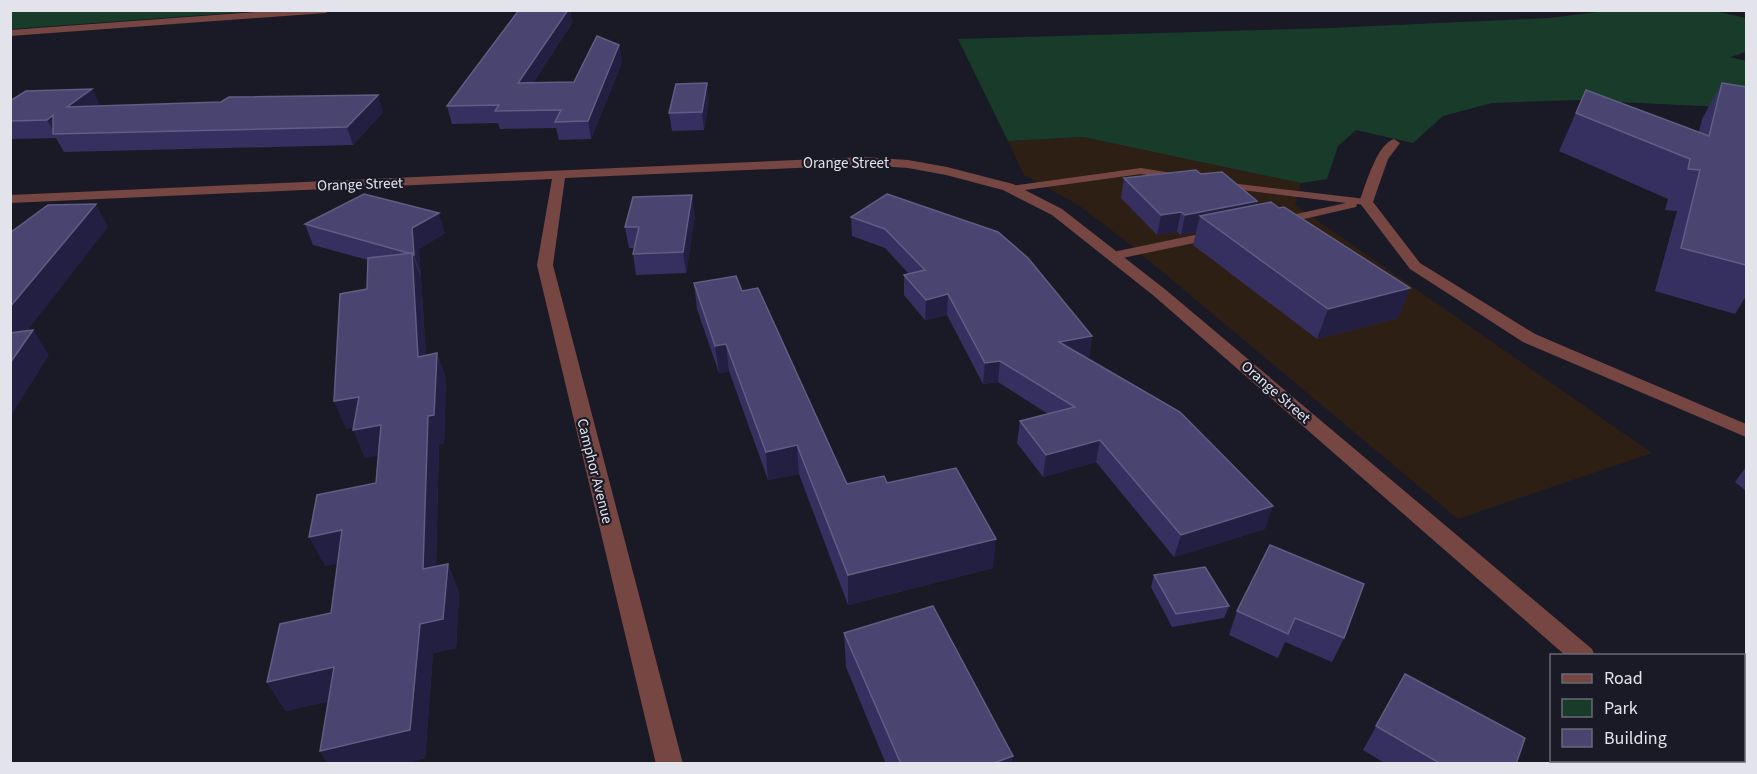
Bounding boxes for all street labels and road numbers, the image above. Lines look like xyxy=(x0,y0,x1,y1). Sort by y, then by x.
street label: Orange Street xyxy=(803,153,889,174)
street label: Orange Street xyxy=(317,173,403,196)
street label: Orange Street xyxy=(1236,356,1315,428)
street label: Camphor Avenue xyxy=(571,416,618,526)

